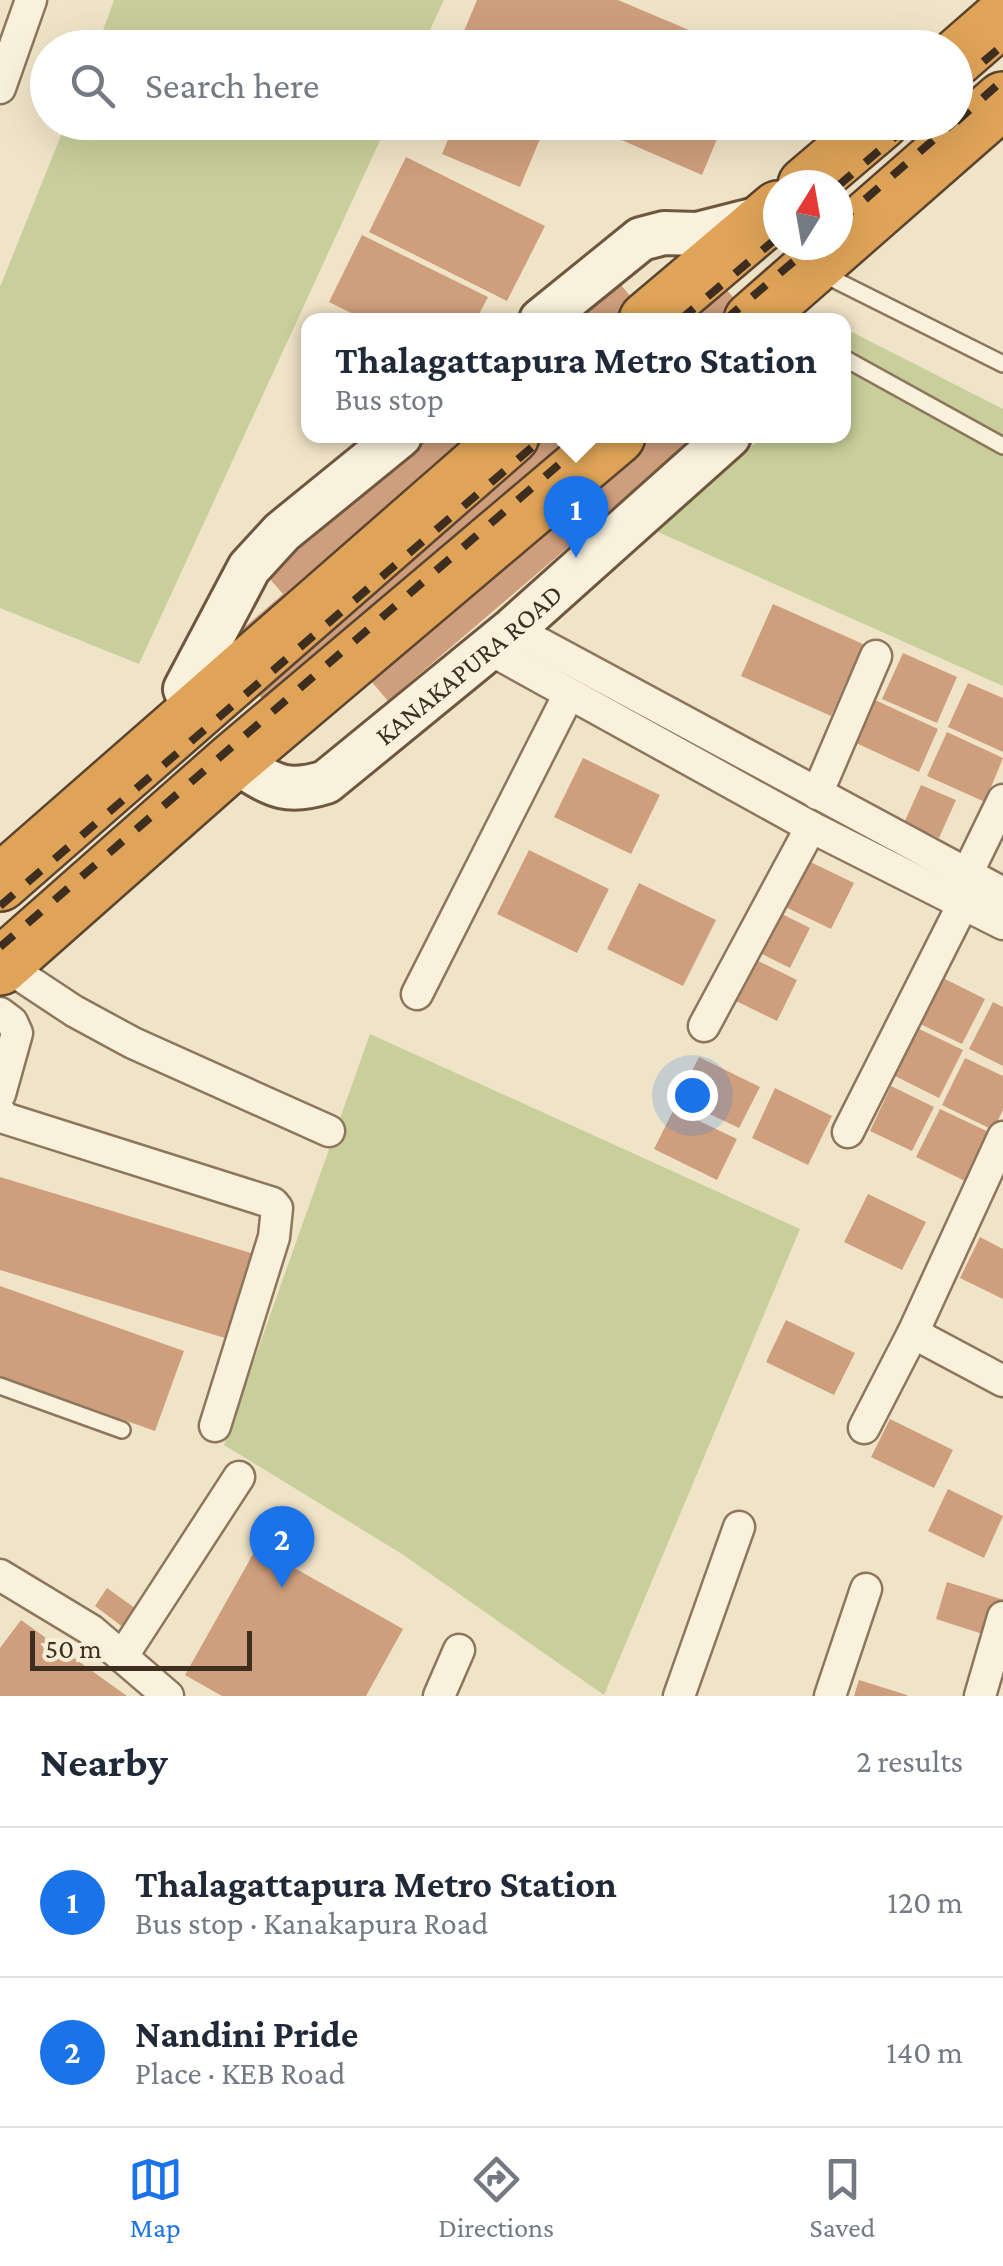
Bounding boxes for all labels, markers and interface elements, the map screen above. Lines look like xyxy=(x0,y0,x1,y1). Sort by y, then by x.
search box xyxy=(30,30,973,140)
icon: search xyxy=(65,58,120,113)
text: Search here xyxy=(145,64,319,106)
north arrow xyxy=(763,170,853,260)
popup xyxy=(301,313,851,443)
text: Thalagattapura Metro Station xyxy=(335,339,817,381)
text: Bus stop xyxy=(335,381,444,417)
pin: 1 xyxy=(544,476,608,558)
street label: KANAKAPURA ROAD xyxy=(369,577,568,751)
your location xyxy=(667,1070,718,1121)
pin: 2 xyxy=(250,1506,314,1588)
scale bar xyxy=(30,1626,252,1670)
text: 50 m xyxy=(45,1633,102,1664)
text: Nearby xyxy=(40,1738,168,1785)
text: 2 results xyxy=(856,1743,963,1779)
text: Thalagattapura Metro Station xyxy=(135,1863,617,1905)
text: 1 xyxy=(67,1884,78,1920)
text: 120 m xyxy=(887,1884,963,1920)
text: Bus stop · Kanakapura Road xyxy=(135,1905,488,1941)
text: Nandini Pride xyxy=(135,2013,359,2055)
text: 2 xyxy=(64,2034,81,2070)
text: 140 m xyxy=(886,2034,963,2070)
text: Place · KEB Road xyxy=(135,2055,345,2091)
tab: Map xyxy=(128,2152,183,2243)
tab: Directions xyxy=(438,2152,554,2243)
tab: Saved xyxy=(810,2152,875,2243)

